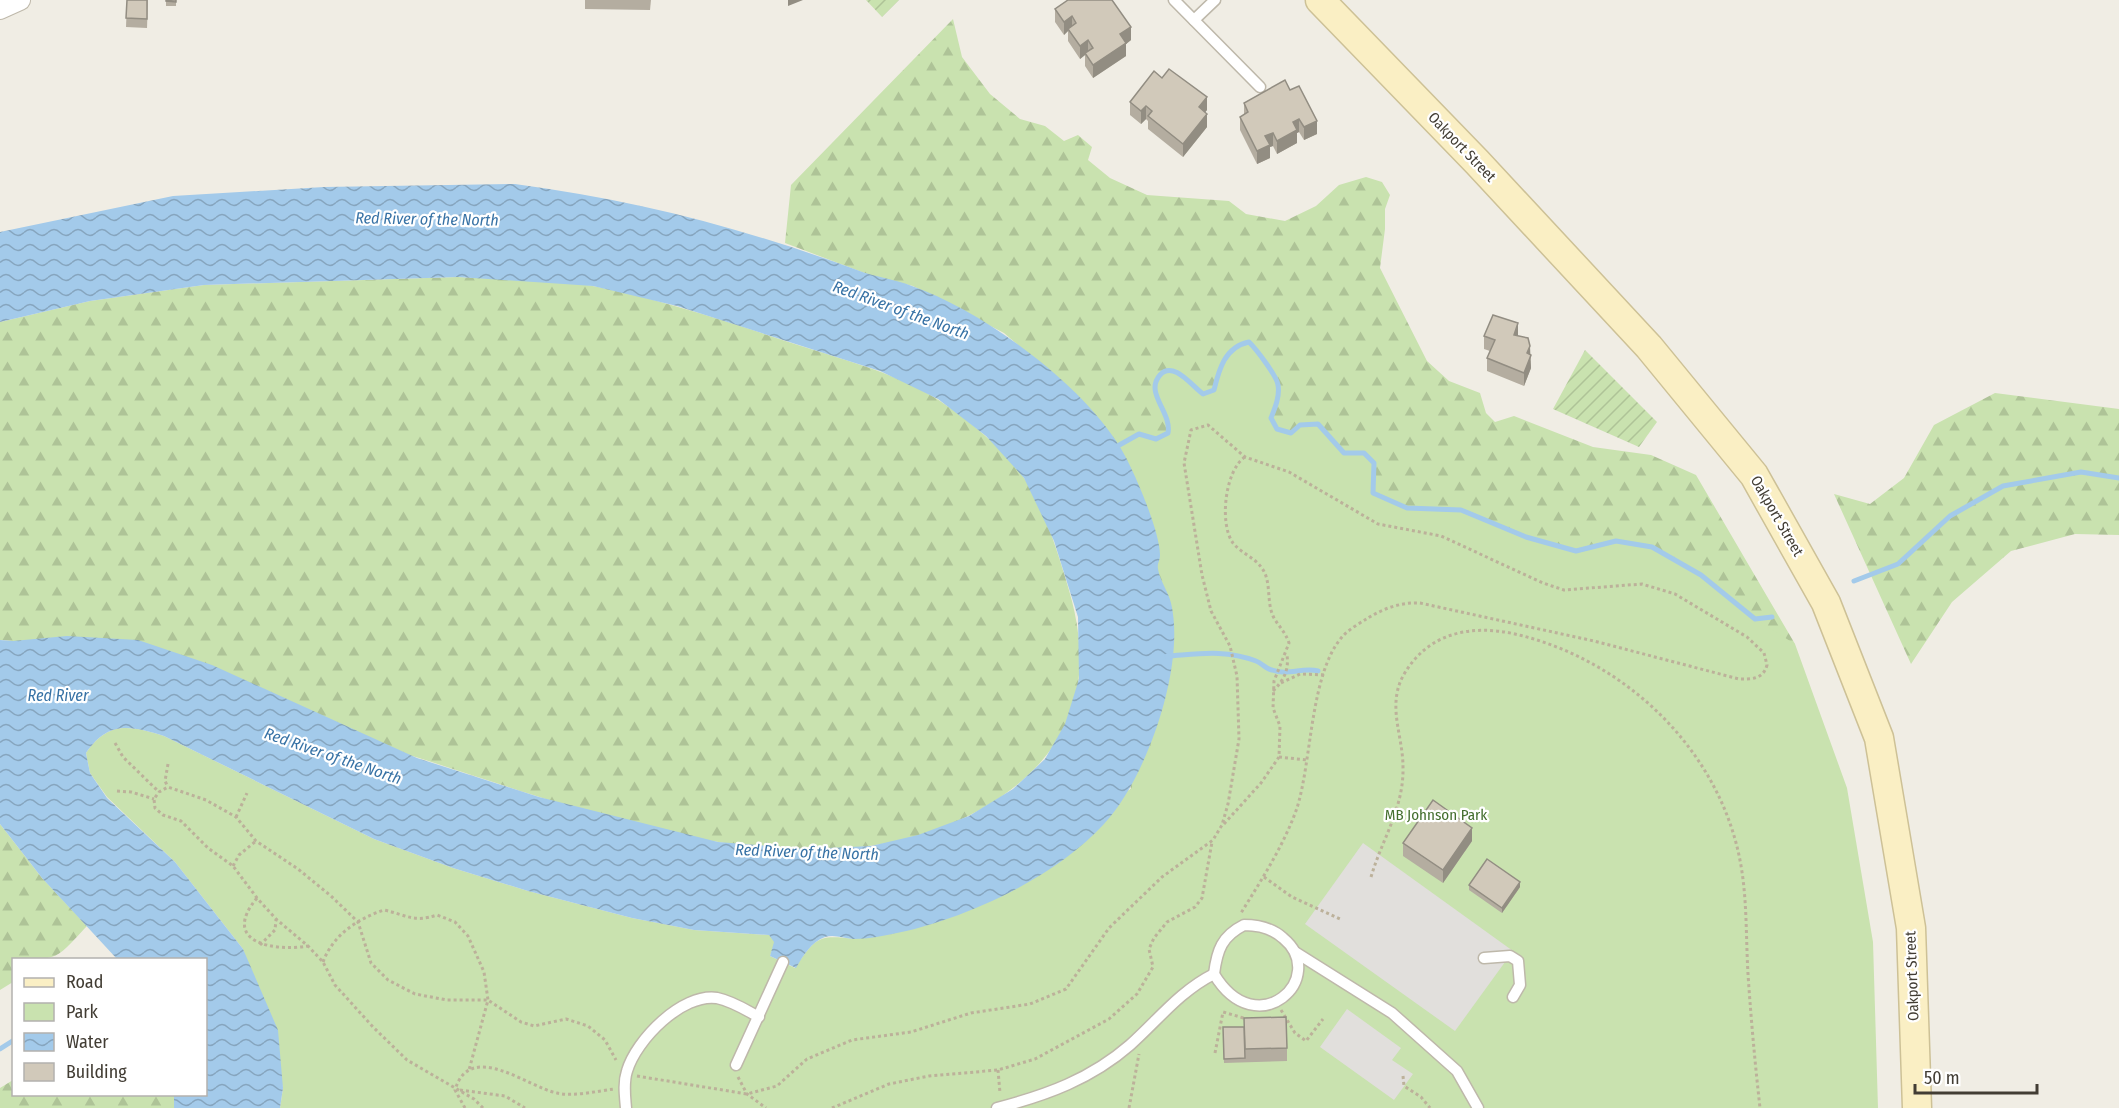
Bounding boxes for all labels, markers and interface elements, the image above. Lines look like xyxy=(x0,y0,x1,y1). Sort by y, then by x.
street label: Oakport Street xyxy=(1424,108,1500,186)
water label: Red River of the North xyxy=(355,208,499,230)
water label: Red River of the North xyxy=(830,277,972,343)
street label: Oakport Street xyxy=(1747,473,1807,560)
water label: Red River xyxy=(28,686,89,705)
water label: Red River of the North xyxy=(262,724,404,788)
park label: MB Johnson Park xyxy=(1385,806,1487,824)
water label: Red River of the North xyxy=(735,840,879,864)
street label: Oakport Street xyxy=(1901,931,1923,1021)
legend xyxy=(12,958,207,1096)
text: Road xyxy=(66,971,103,993)
text: Park xyxy=(66,1001,99,1023)
text: Water xyxy=(66,1031,109,1053)
scale bar xyxy=(1915,1057,2036,1095)
text: Building xyxy=(66,1061,127,1083)
text: 50 m xyxy=(1924,1067,1960,1089)

